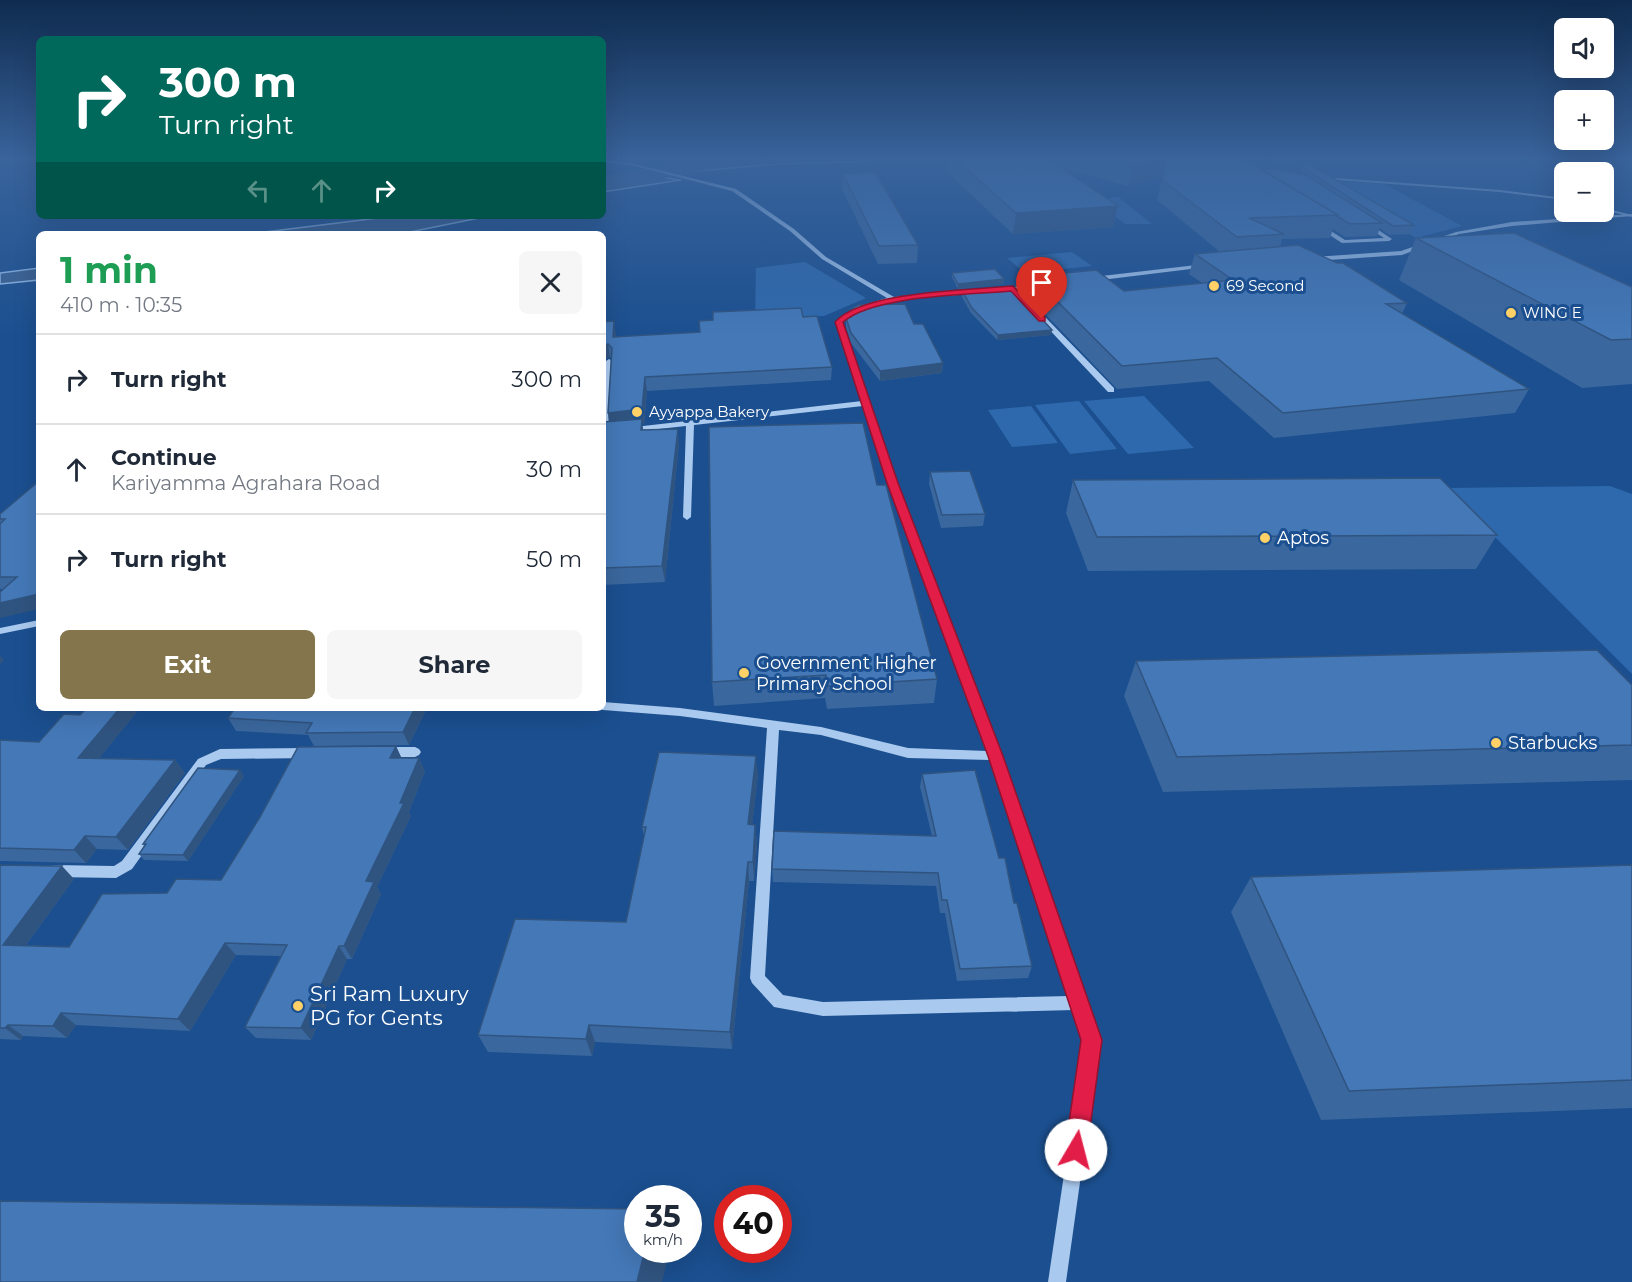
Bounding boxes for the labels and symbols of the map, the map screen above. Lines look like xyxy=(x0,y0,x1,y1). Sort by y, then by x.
pin xyxy=(1016,257,1067,319)
place label: 69 Second xyxy=(1226,276,1305,295)
marker: 69 Second xyxy=(1207,279,1221,293)
place label: WING E xyxy=(1523,303,1582,322)
marker: WING E xyxy=(1504,306,1518,320)
place label: Ayyappa Bakery xyxy=(649,402,770,421)
marker: Ayyappa Bakery xyxy=(630,405,644,419)
place label: Aptos xyxy=(1277,527,1329,549)
marker: Aptos xyxy=(1258,531,1272,545)
place label: Government Higher Primary School xyxy=(756,652,937,695)
marker: Government Higher Primary School xyxy=(737,666,751,680)
place label: Starbucks xyxy=(1508,732,1597,754)
marker: Starbucks xyxy=(1489,736,1503,750)
place label: Sri Ram Luxury PG for Gents xyxy=(310,981,469,1030)
marker: Sri Ram Luxury PG for Gents xyxy=(291,999,305,1013)
position arrow xyxy=(1044,1118,1108,1182)
speed limit sign: 40 xyxy=(714,1185,792,1263)

